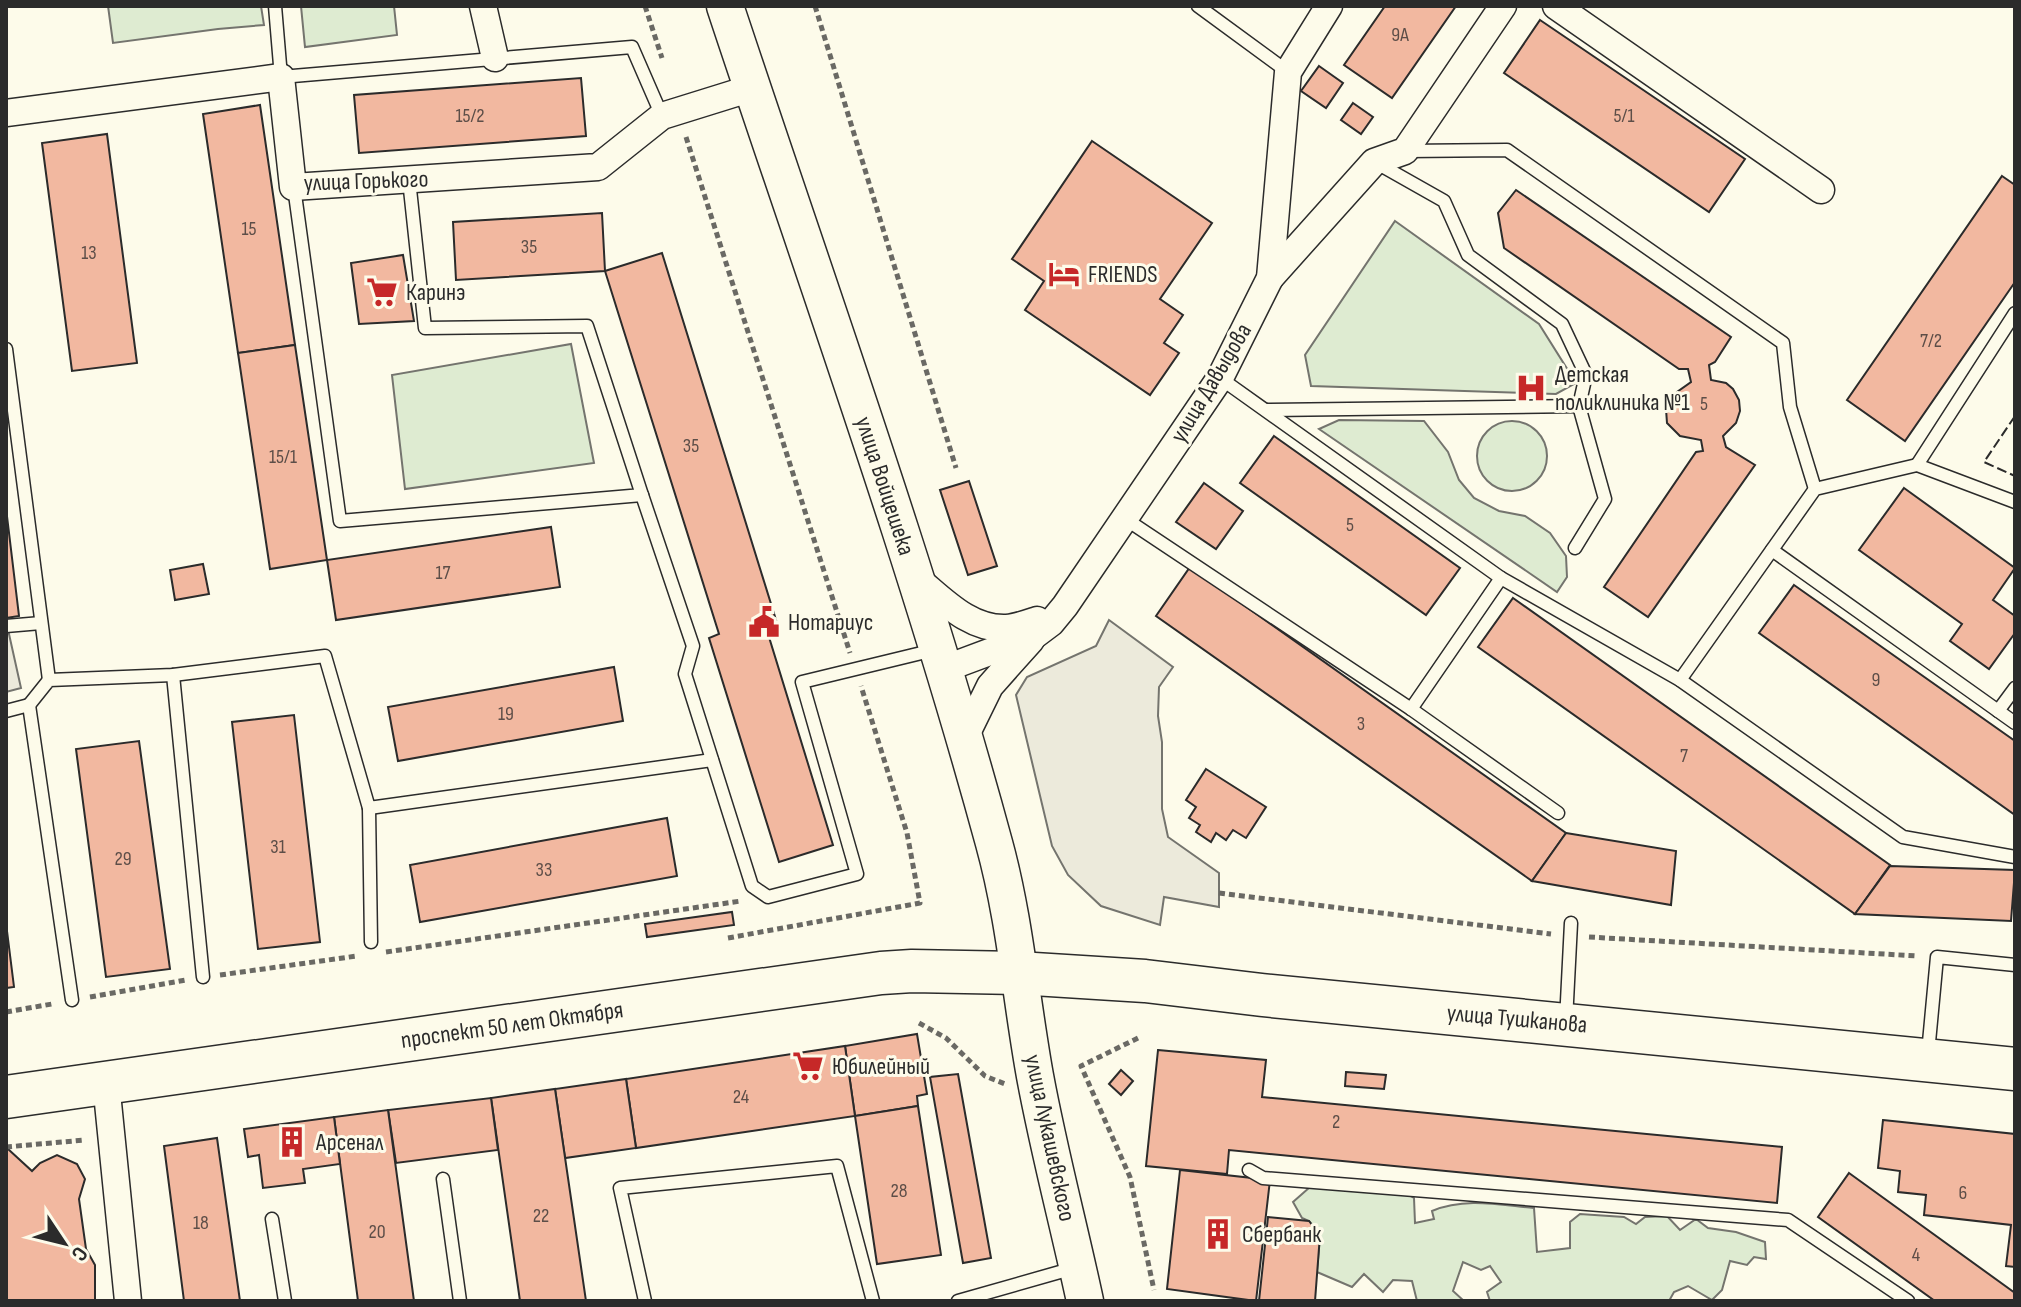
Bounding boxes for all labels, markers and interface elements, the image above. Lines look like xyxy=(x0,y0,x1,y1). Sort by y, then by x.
house number: 9А xyxy=(1391,23,1409,47)
house number: 15/2 xyxy=(455,104,485,128)
house number: 5/1 xyxy=(1614,104,1634,128)
street label: улица Горького xyxy=(303,164,429,198)
house number: 15 xyxy=(241,217,257,241)
house number: 35 xyxy=(521,235,537,259)
house number: 13 xyxy=(81,241,97,265)
hotel icon: FRIENDS xyxy=(1047,257,1081,291)
place label: FRIENDS xyxy=(1088,260,1157,289)
supermarket icon: Каринэ xyxy=(365,275,399,309)
place label: Каринэ xyxy=(406,278,465,307)
street label: улица Давыдова xyxy=(1164,318,1258,448)
house number: 7/2 xyxy=(1920,329,1942,353)
place label: Детская поликлиника №1 xyxy=(1555,360,1690,417)
hospital icon: Детская поликлиника №1 xyxy=(1514,371,1548,405)
house number: 5 xyxy=(1700,392,1708,416)
street label: улица Войцешека xyxy=(849,413,921,559)
house number: 35 xyxy=(683,434,699,458)
house number: 15/1 xyxy=(269,445,297,469)
house number: 5 xyxy=(1346,513,1354,537)
house number: 17 xyxy=(436,561,450,585)
public building icon: Нотариус xyxy=(747,605,781,639)
place label: Нотариус xyxy=(788,608,873,637)
house number: 9 xyxy=(1872,668,1880,692)
house number: 19 xyxy=(498,702,514,726)
house number: 3 xyxy=(1357,712,1365,736)
house number: 7 xyxy=(1680,744,1688,768)
house number: 31 xyxy=(270,835,286,859)
house number: 29 xyxy=(114,847,132,871)
house number: 33 xyxy=(536,858,552,882)
street label: проспект 50 лет Октября xyxy=(399,995,625,1055)
street label: улица Тушканова xyxy=(1446,998,1588,1040)
supermarket icon: Юбилейный xyxy=(791,1049,825,1083)
place label: Юбилейный xyxy=(832,1052,930,1081)
street label: улица Лукашевского xyxy=(1018,1052,1082,1224)
house number: 24 xyxy=(733,1085,749,1109)
house number: 2 xyxy=(1332,1110,1340,1134)
building icon: Арсенал xyxy=(275,1125,309,1159)
place label: Арсенал xyxy=(315,1128,384,1157)
house number: 28 xyxy=(891,1179,908,1203)
house number: 6 xyxy=(1959,1181,1967,1205)
north arrow xyxy=(24,1203,104,1283)
house number: 22 xyxy=(533,1204,549,1228)
house number: 18 xyxy=(193,1211,209,1235)
building icon: Сбербанк xyxy=(1201,1217,1235,1251)
house number: 20 xyxy=(368,1220,386,1244)
place label: Сбербанк xyxy=(1242,1220,1322,1249)
text: С xyxy=(65,1241,93,1266)
house number: 4 xyxy=(1912,1243,1920,1267)

